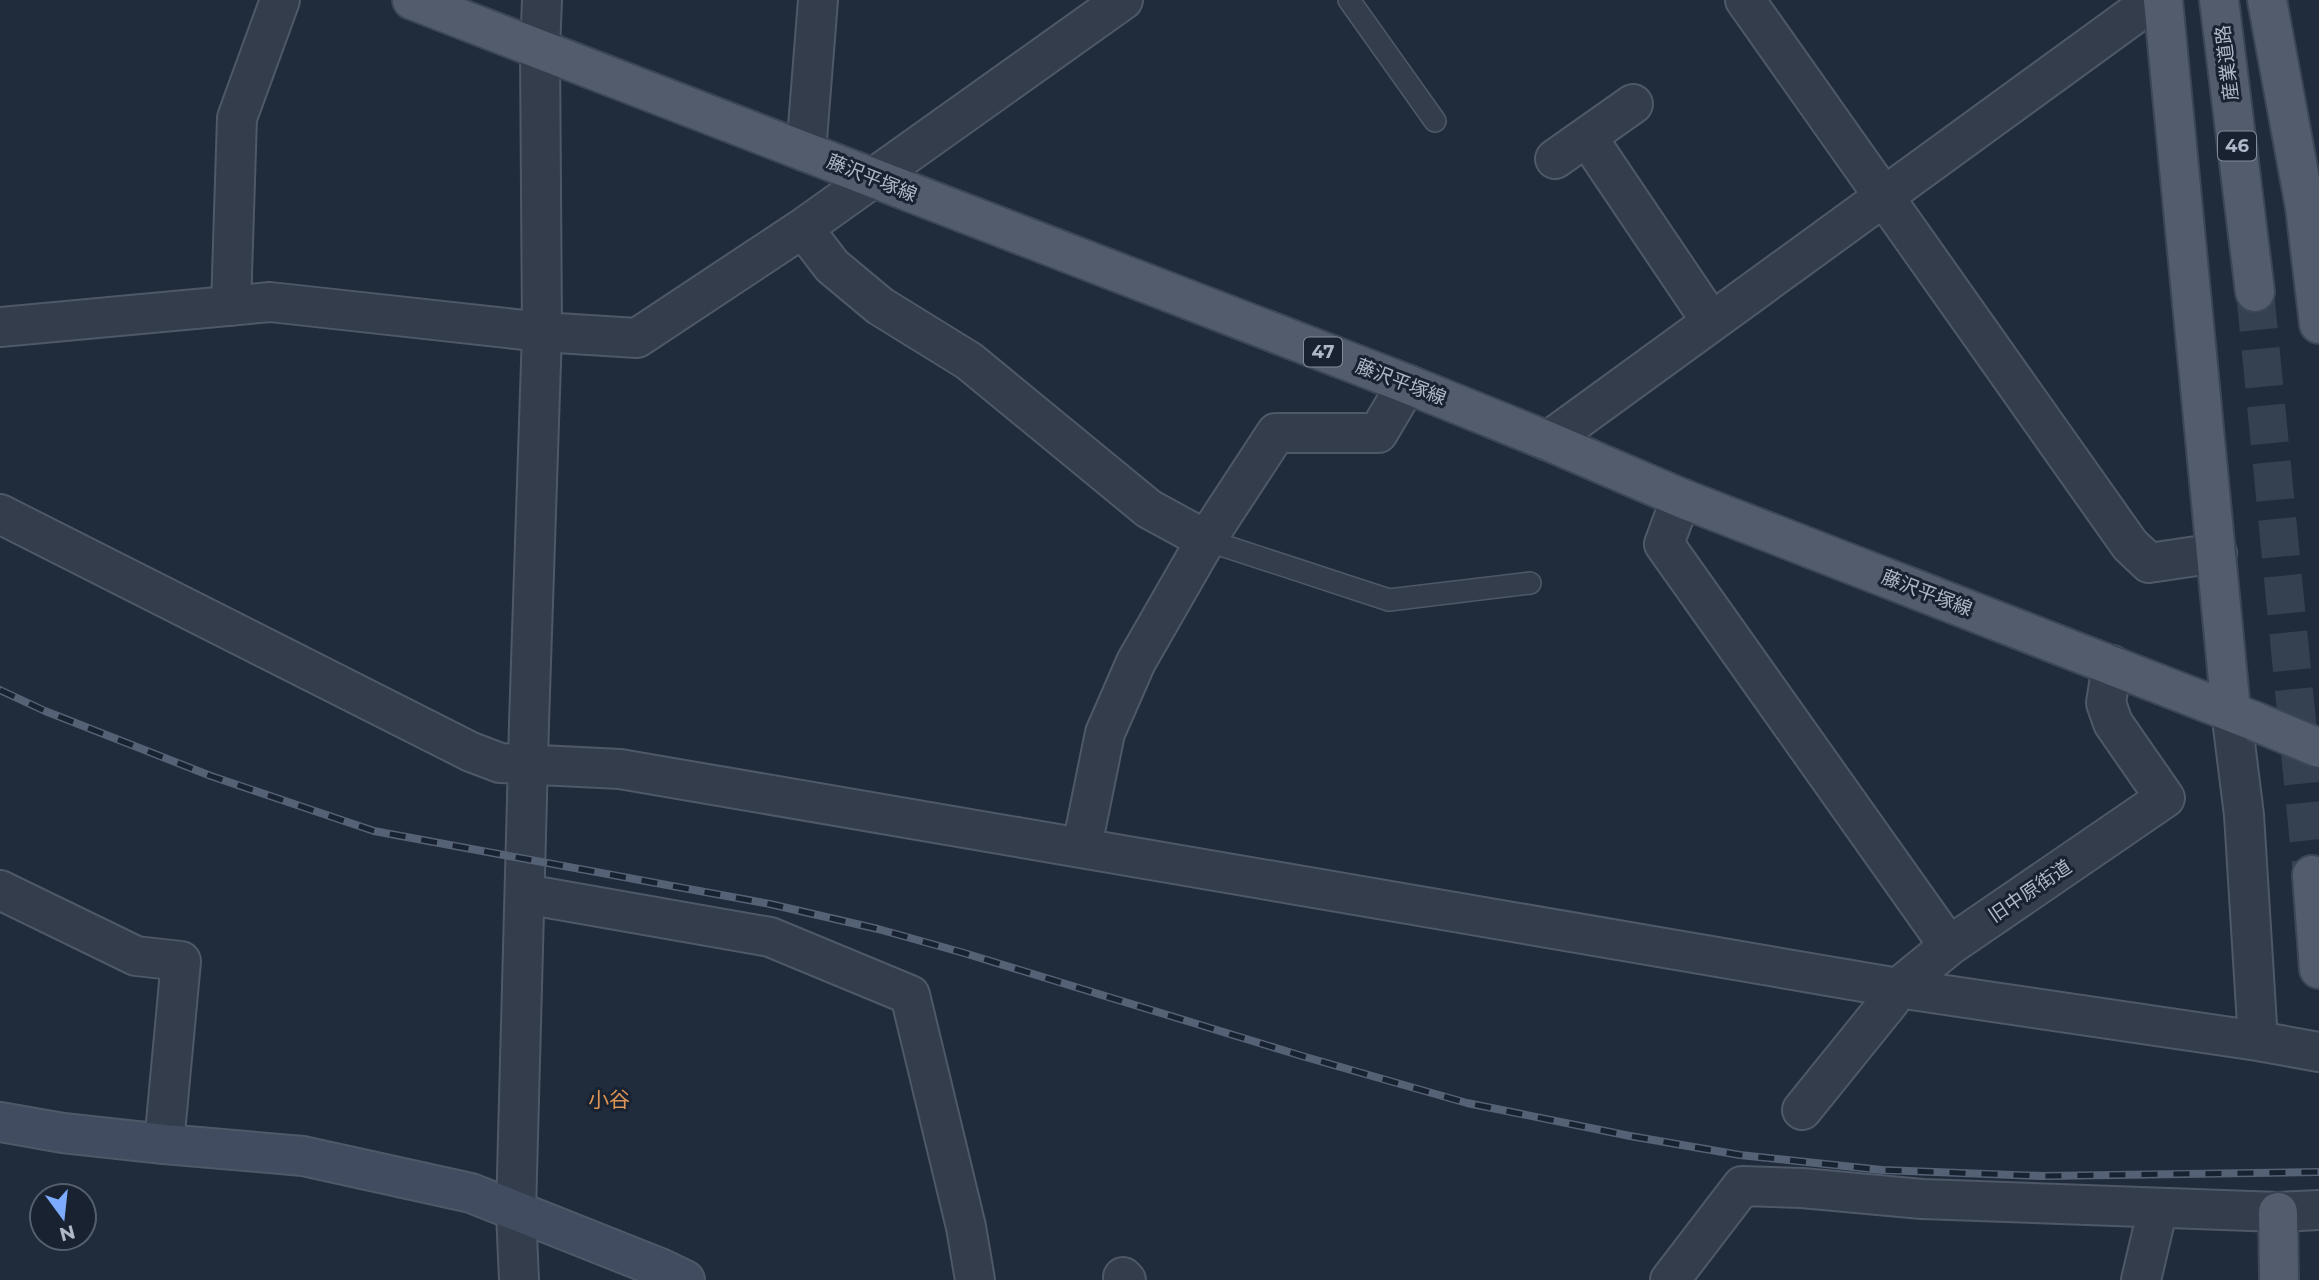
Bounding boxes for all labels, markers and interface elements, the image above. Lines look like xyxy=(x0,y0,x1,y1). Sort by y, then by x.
street label: 産業道路 xyxy=(2211,24,2243,102)
road number: 46 xyxy=(2218,132,2256,160)
street label: 藤沢平塚線 xyxy=(824,150,920,206)
road number: 47 xyxy=(1304,338,1342,366)
street label: 藤沢平塚線 xyxy=(1353,354,1449,410)
street label: 藤沢平塚線 xyxy=(1879,565,1975,621)
street label: 旧中原街道 xyxy=(1984,855,2076,927)
district label: 小谷 xyxy=(588,1087,630,1112)
north arrow xyxy=(28,1182,98,1252)
text: N xyxy=(57,1220,78,1246)

